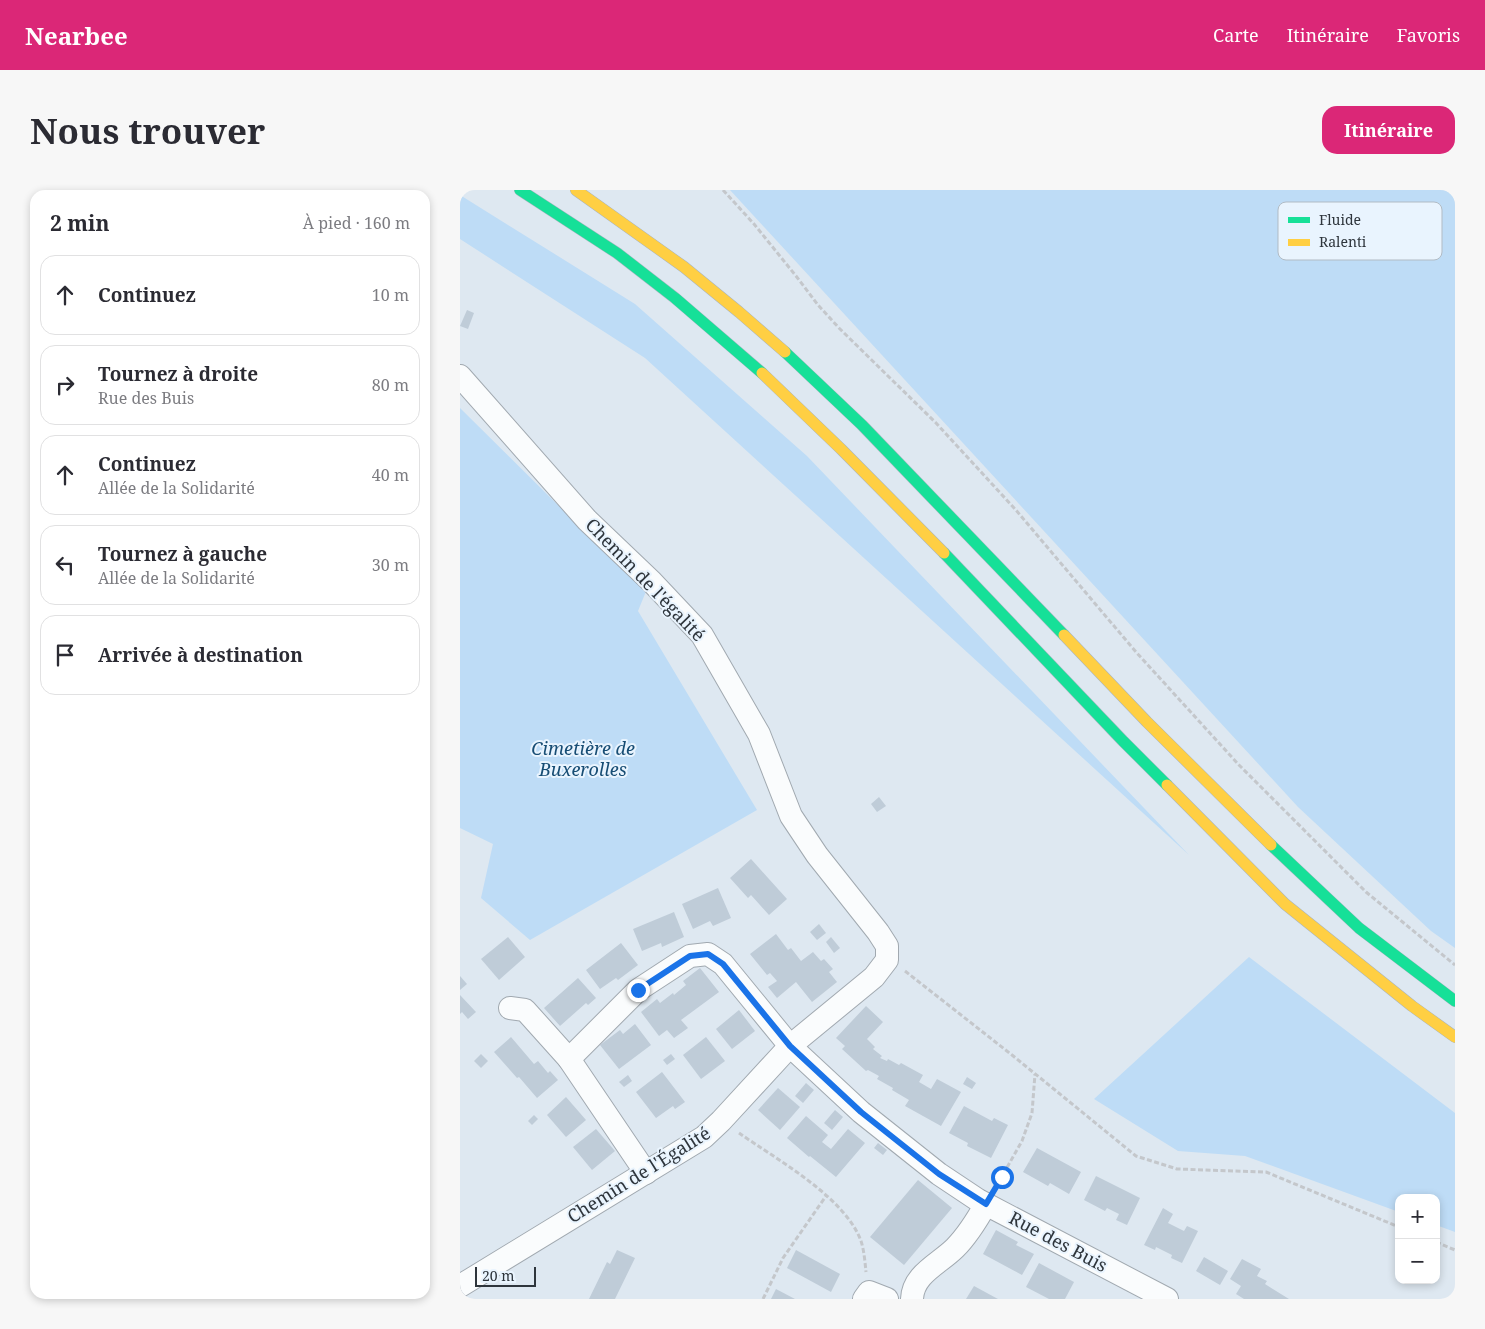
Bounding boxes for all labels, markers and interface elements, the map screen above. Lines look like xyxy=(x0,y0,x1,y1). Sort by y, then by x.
text: Nearbee xyxy=(25,19,128,52)
text: Carte xyxy=(1213,23,1259,47)
text: Itinéraire xyxy=(1287,23,1369,47)
text: Favoris xyxy=(1397,23,1460,47)
button: Itinéraire xyxy=(1322,106,1455,154)
text: Nous trouver xyxy=(30,107,265,154)
legend xyxy=(1278,202,1442,260)
text: 2 min xyxy=(50,209,109,237)
text: Fluide xyxy=(1319,210,1361,229)
text: À pied · 160 m xyxy=(303,212,410,234)
text: Ralenti xyxy=(1319,232,1367,251)
icon: ahead xyxy=(51,281,79,309)
text: Continuez xyxy=(98,282,196,308)
text: 10 m xyxy=(372,284,409,306)
text: Tournez à droite xyxy=(98,361,258,387)
icon: right xyxy=(51,371,79,399)
text: 80 m xyxy=(372,374,409,396)
text: Rue des Buis xyxy=(98,387,194,409)
text: Continuez xyxy=(98,451,196,477)
icon: ahead xyxy=(51,461,79,489)
text: 40 m xyxy=(372,464,409,486)
text: Allée de la Solidarité xyxy=(98,477,255,499)
street label: Chemin de l'égalité xyxy=(581,513,711,646)
text: Tournez à gauche xyxy=(98,541,267,567)
icon: left xyxy=(51,551,79,579)
text: 30 m xyxy=(372,554,409,576)
text: Allée de la Solidarité xyxy=(98,567,255,589)
icon: arrive xyxy=(51,641,79,669)
text: Arrivée à destination xyxy=(98,642,303,668)
park label: Cimetière de Buxerolles xyxy=(531,736,635,781)
route end xyxy=(627,979,650,1002)
street label: Chemin de l'Égalité xyxy=(562,1120,715,1228)
route start xyxy=(991,1166,1014,1189)
map controls xyxy=(1395,1194,1440,1284)
button: + xyxy=(1395,1194,1440,1239)
street label: Rue des Buis xyxy=(1005,1205,1112,1277)
button: − xyxy=(1395,1239,1440,1284)
scale bar xyxy=(475,1264,536,1287)
text: 20 m xyxy=(482,1266,515,1285)

